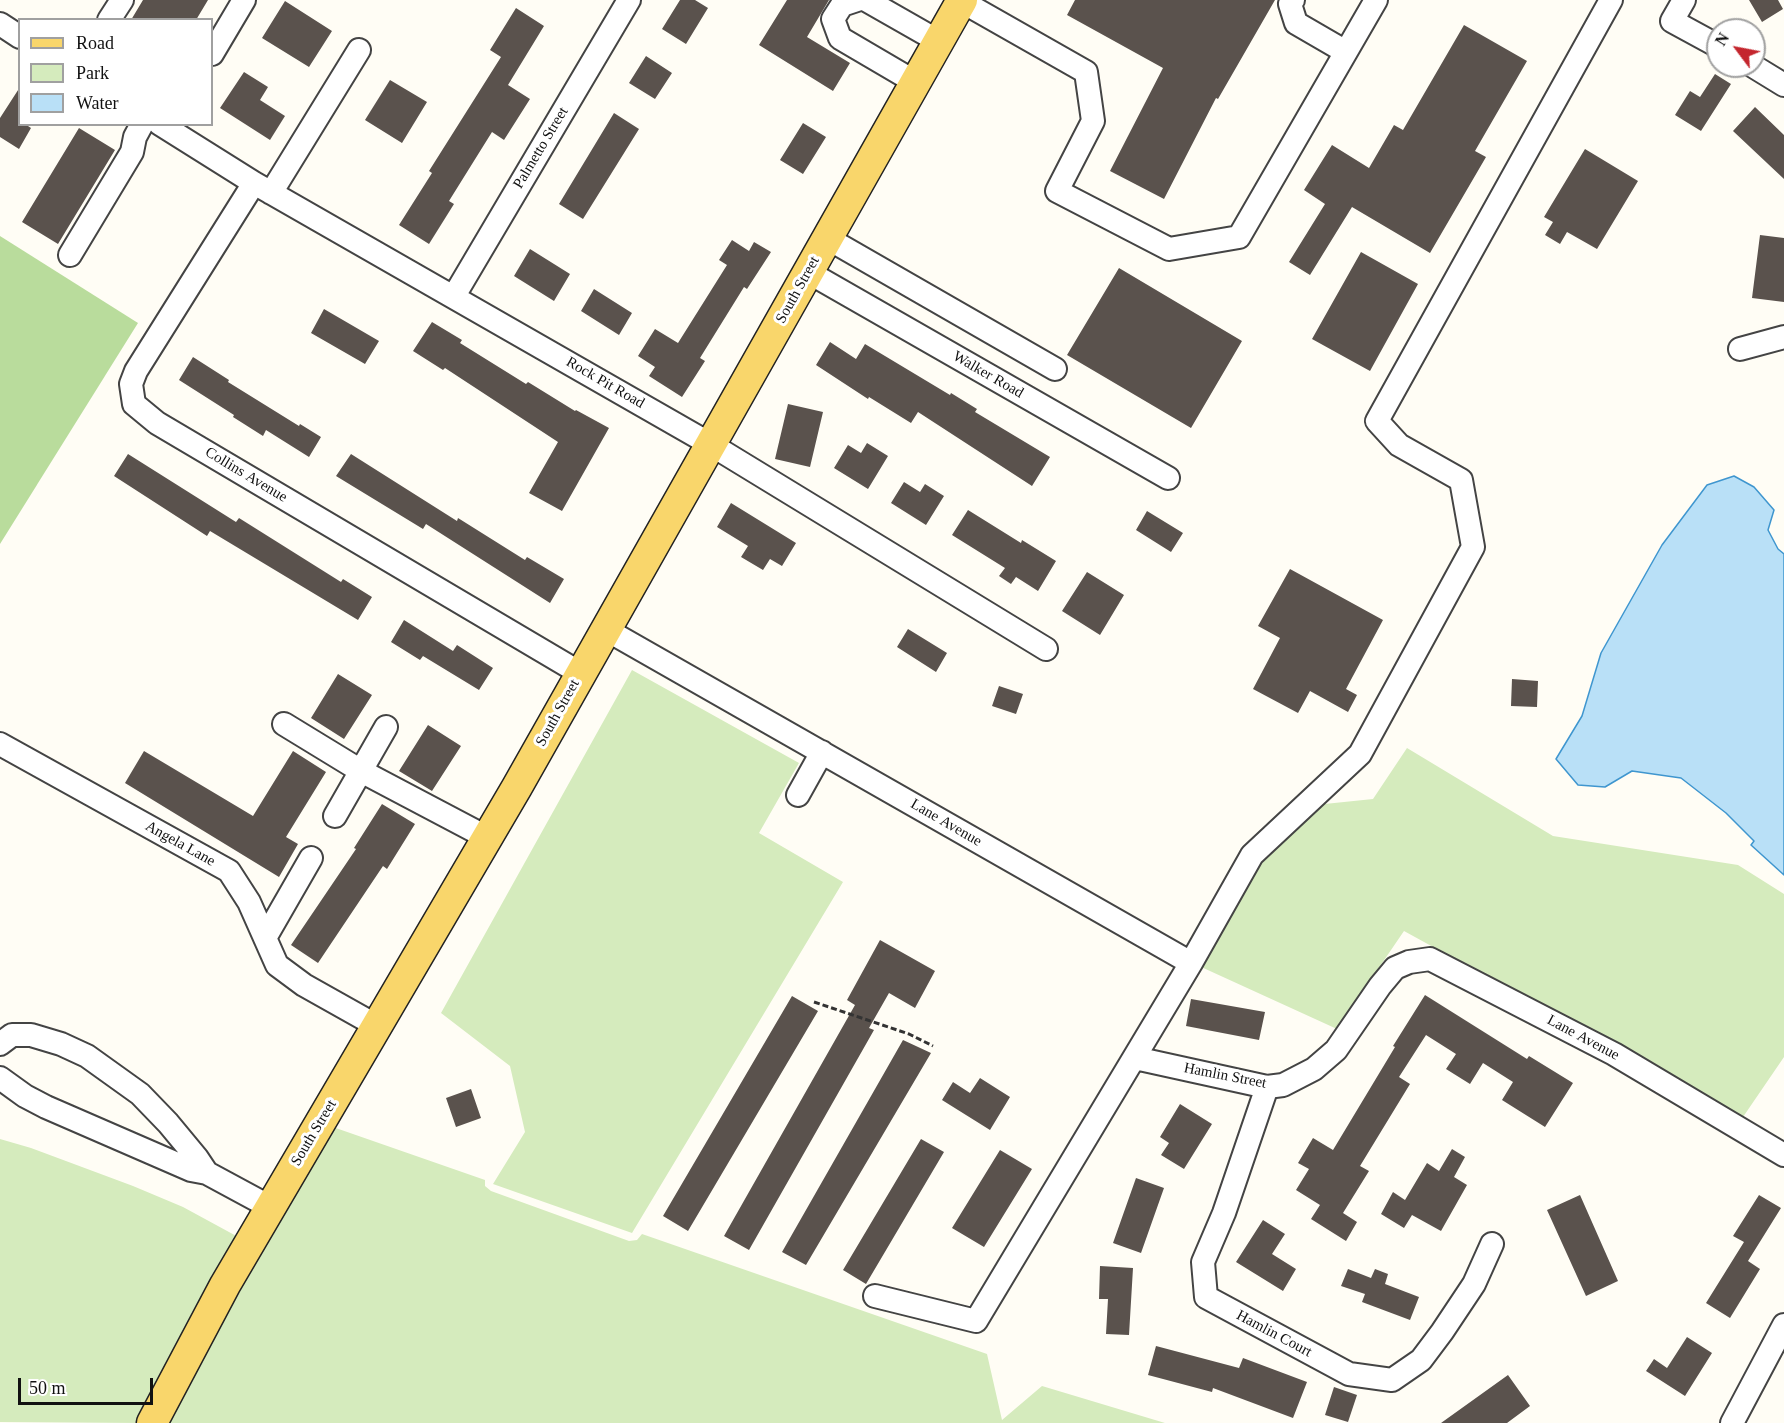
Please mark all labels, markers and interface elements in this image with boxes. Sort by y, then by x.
legend [18,18,213,126]
north arrow [1706,18,1766,78]
text: N [1712,30,1732,49]
text: Road [76,33,114,53]
text: Park [76,63,109,83]
text: Water [76,93,119,113]
street label: Palmetto Street [510,104,572,192]
street label: South Street [772,253,824,327]
street label: Walker Road [950,348,1026,402]
street label: Rock Pit Road [563,353,647,413]
street label: Collins Avenue [202,443,290,507]
street label: South Street [532,676,584,750]
street label: Lane Avenue [907,795,985,851]
street label: Angela Lane [142,817,218,871]
street label: Lane Avenue [1544,1011,1622,1065]
street label: Hamlin Street [1182,1059,1268,1093]
street label: South Street [287,1097,341,1169]
street label: Hamlin Court [1233,1307,1315,1361]
scale bar [21,1366,156,1404]
text: 50 m [29,1378,66,1398]

